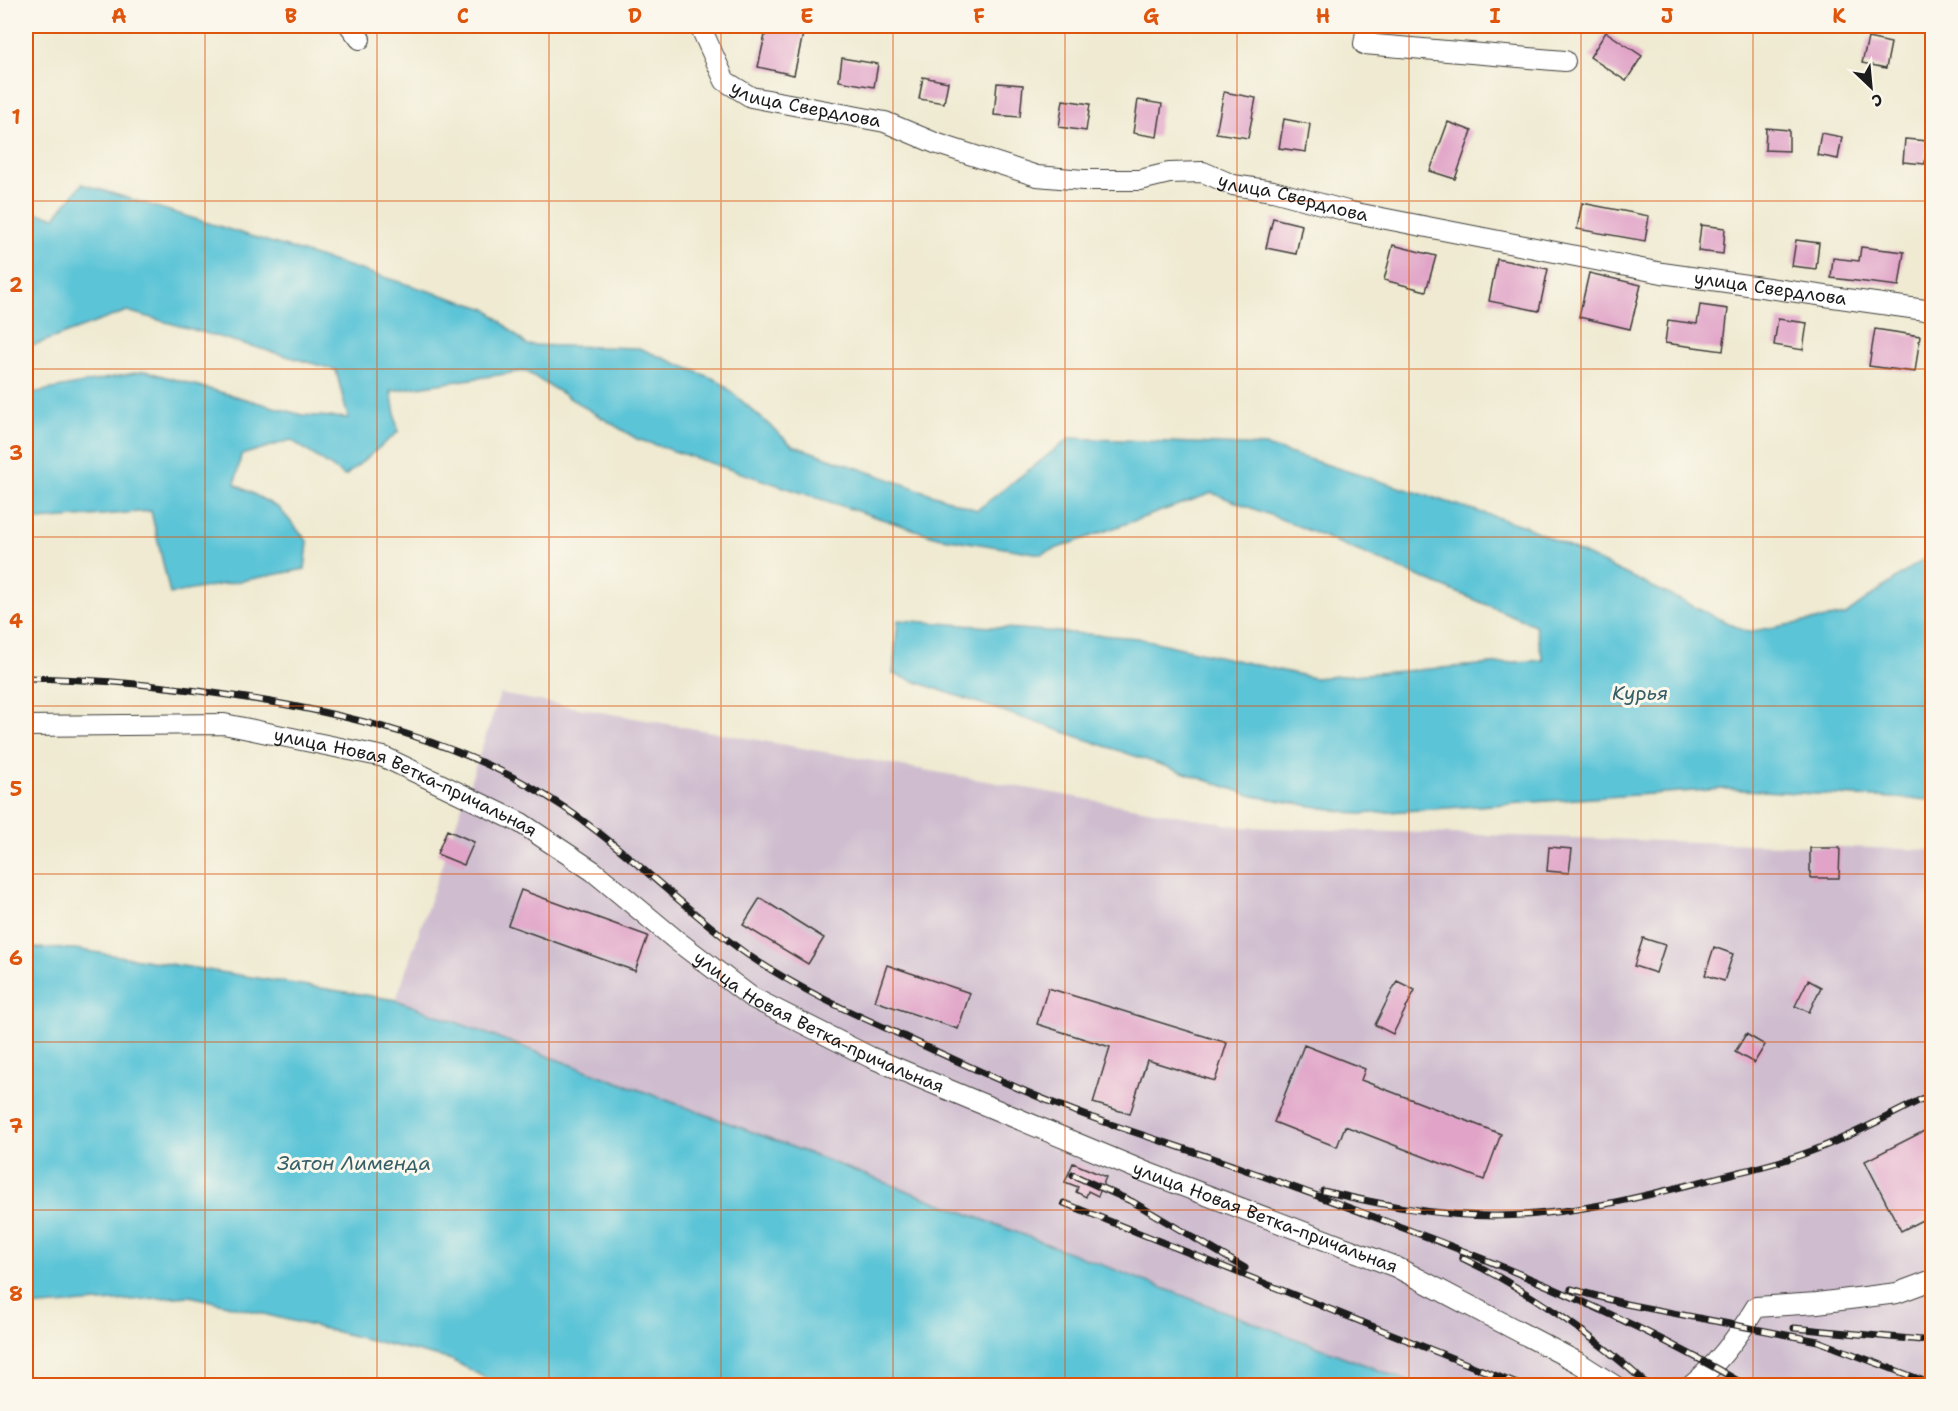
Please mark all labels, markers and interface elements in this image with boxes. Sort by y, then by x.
text: A [111,3,127,29]
text: B [285,3,297,29]
text: C [457,3,469,29]
text: D [628,3,642,29]
text: E [800,3,814,29]
text: F [973,3,985,29]
text: G [1143,3,1159,29]
text: H [1316,3,1330,29]
text: I [1489,3,1501,29]
text: J [1661,3,1674,29]
text: K [1832,3,1846,29]
north arrow [1841,57,1901,117]
street label: улица Свердлова [726,75,883,133]
text: С [1868,88,1886,112]
text: 1 [11,104,21,130]
street label: улица Свердлова [1214,168,1370,227]
street label: улица Свердлова [1693,266,1848,311]
text: 2 [9,272,23,298]
text: 3 [9,440,23,466]
text: 4 [9,608,23,634]
water label: Курья [1612,680,1668,706]
street label: улица Новая Ветка-причальная [272,723,542,843]
text: 5 [10,776,22,802]
text: 6 [9,945,23,971]
street label: улица Новая Ветка-причальная [689,946,948,1099]
text: 7 [9,1113,23,1139]
water label: Затон Лименда [277,1150,431,1176]
street label: улица Новая Ветка-причальная [1129,1156,1401,1279]
text: 8 [9,1281,23,1307]

